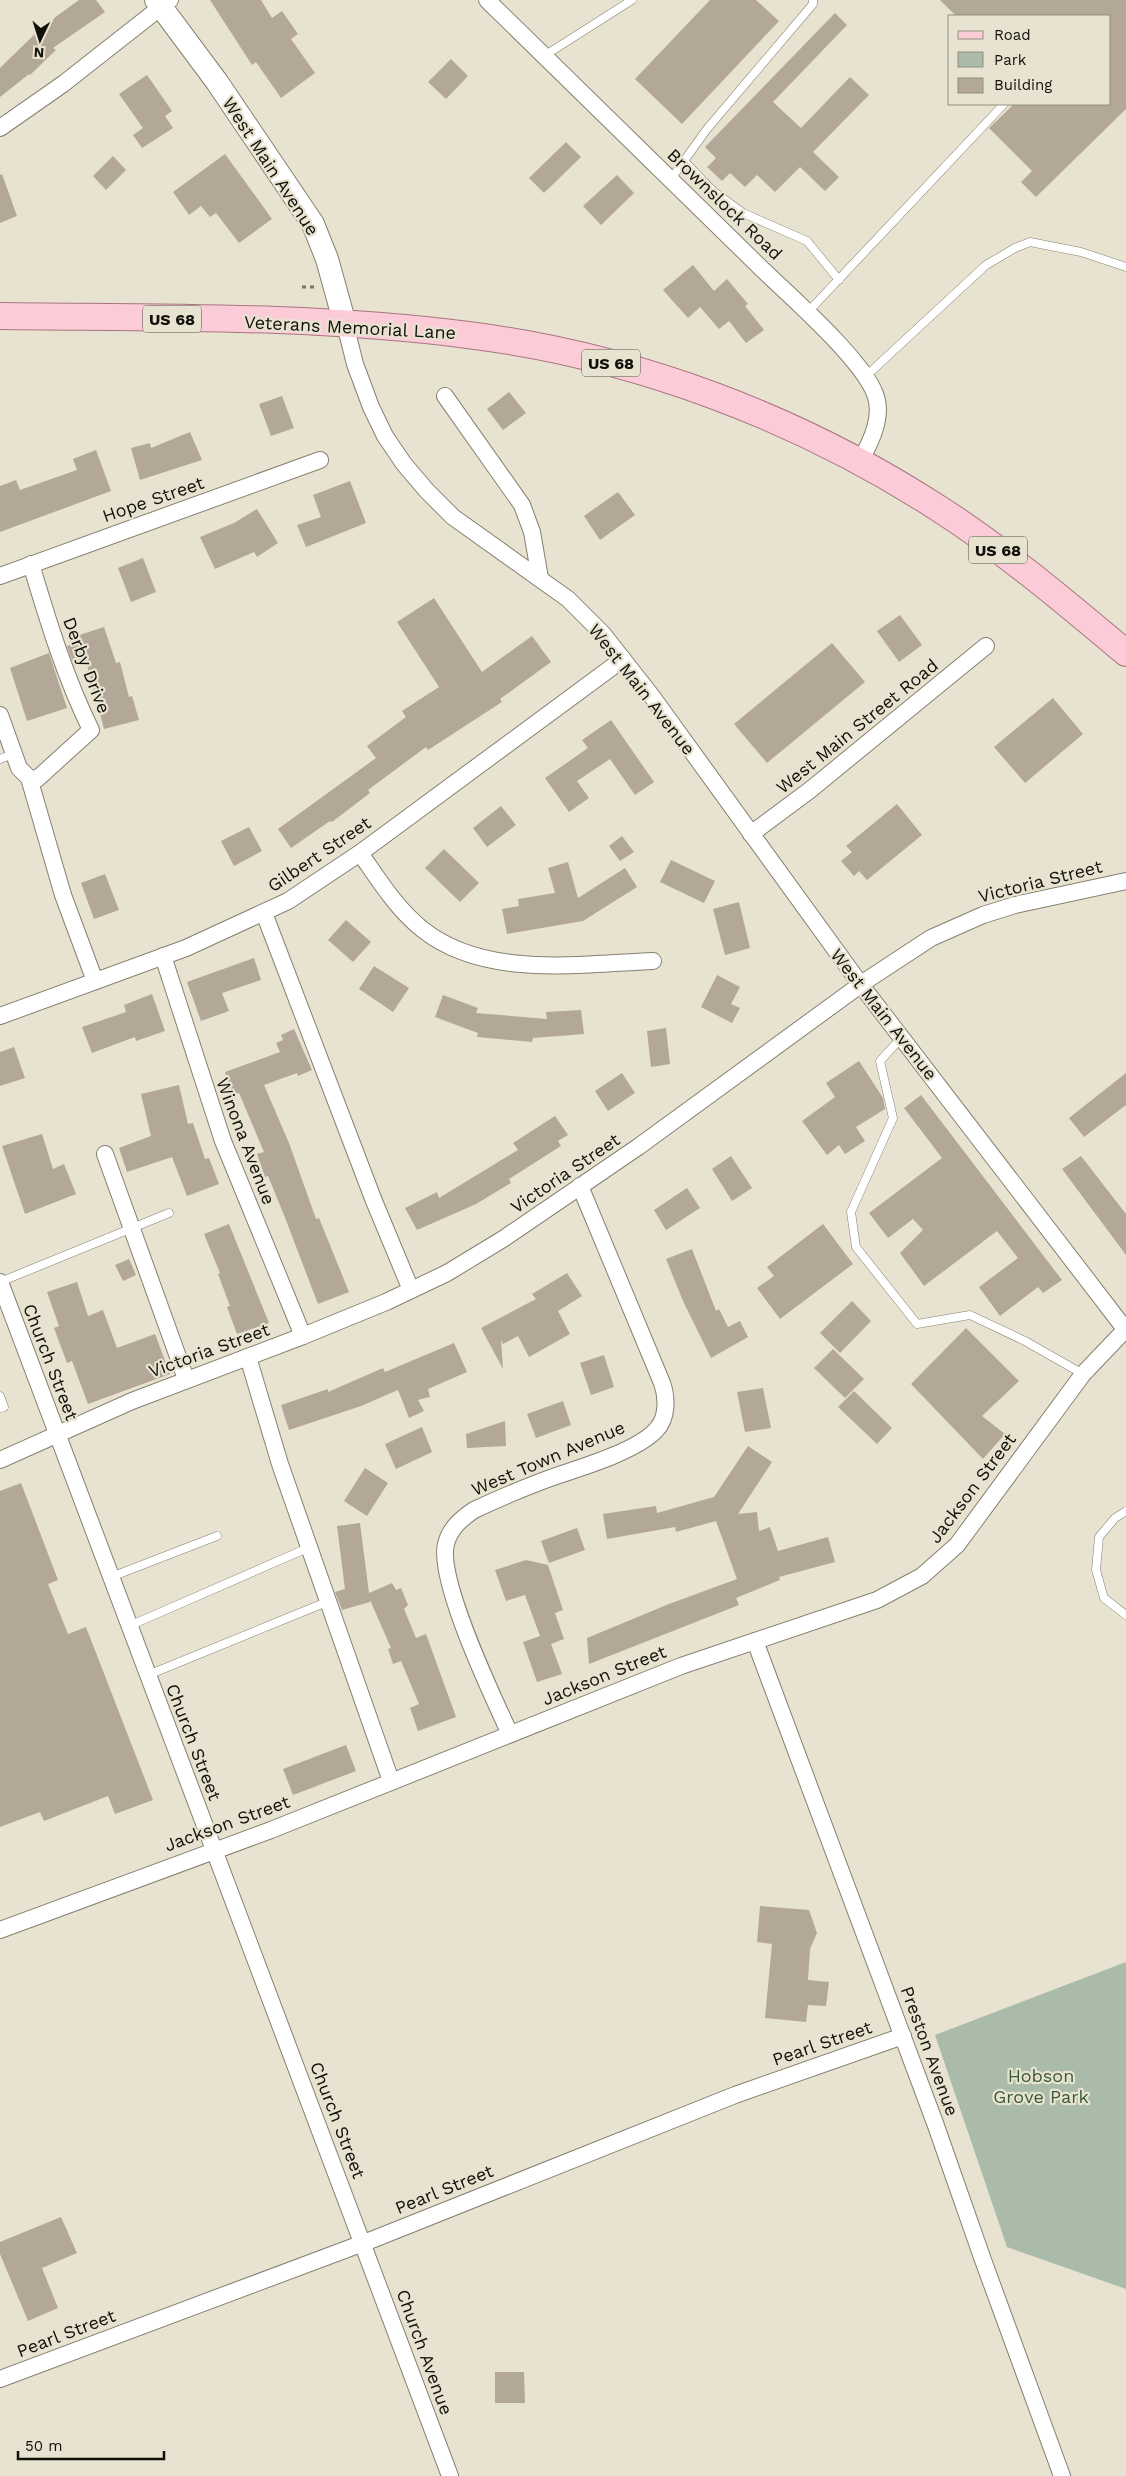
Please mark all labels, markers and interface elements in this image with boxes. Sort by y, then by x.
north arrow [15,15,65,65]
legend [948,15,1111,105]
text: Road [994,26,1031,44]
text: N [33,45,45,61]
text: Park [994,51,1027,69]
text: Building [994,76,1052,94]
street label: West Main Avenue [218,93,324,239]
street label: Brownslock Road [663,144,787,264]
road number: US 68 [143,306,201,332]
street label: Veterans Memorial Lane [243,311,457,343]
road number: US 68 [582,349,640,376]
street label: Hope Street [100,472,207,526]
road number: US 68 [969,536,1027,564]
street label: Derby Drive [59,614,115,716]
street label: West Main Avenue [584,619,700,759]
street label: West Main Street Road [772,654,942,798]
street label: Gilbert Street [264,812,375,896]
street label: Victoria Street [976,855,1105,907]
street label: West Main Avenue [826,944,942,1084]
street label: Winona Avenue [212,1075,280,1207]
street label: Victoria Street [506,1129,624,1217]
street label: Church Street [19,1301,83,1424]
street label: Victoria Street [146,1318,273,1382]
street label: West Town Avenue [468,1416,628,1500]
street label: Jackson Street [924,1429,1020,1547]
street label: Jackson Street [539,1640,669,1709]
street label: Church Street [162,1681,226,1804]
street label: Jackson Street [161,1790,293,1855]
street label: Preston Avenue [897,1983,963,2119]
street label: Pearl Street [769,2016,875,2070]
street label: Church Street [306,2059,370,2182]
park label: Hobson Grove Park [993,2065,1089,2107]
street label: Pearl Street [392,2160,497,2218]
street label: Church Avenue [393,2286,457,2418]
street label: Pearl Street [14,2304,119,2361]
scale bar [18,2428,164,2460]
text: 50 m [25,2437,62,2455]

